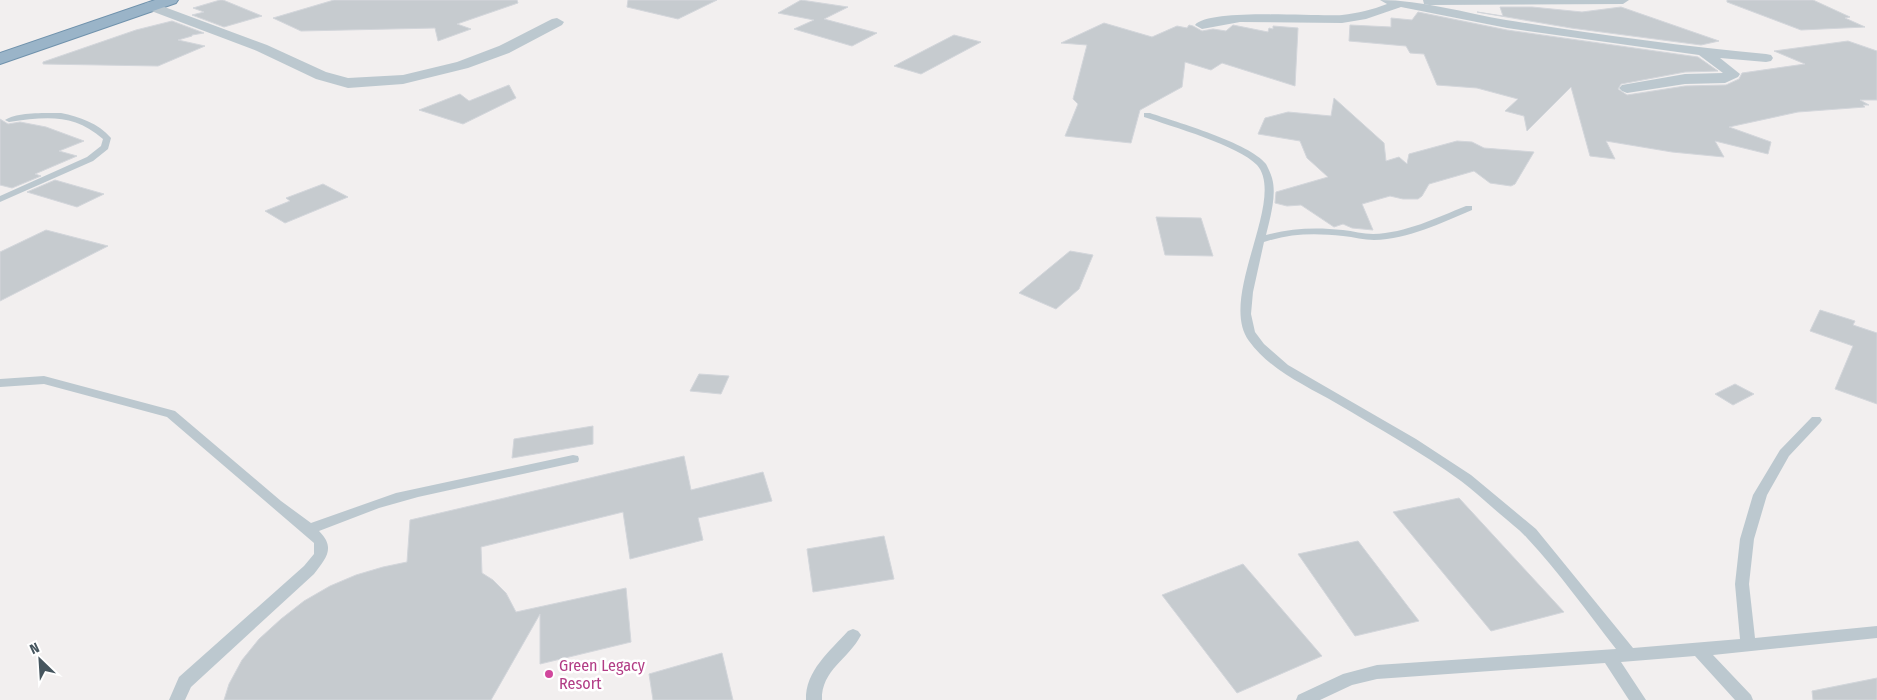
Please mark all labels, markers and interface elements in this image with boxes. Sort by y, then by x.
north arrow [15,635,65,685]
text: N [27,639,42,658]
place label: Green Legacy Resort [559,656,646,693]
marker: Green Legacy Resort [543,668,555,680]

